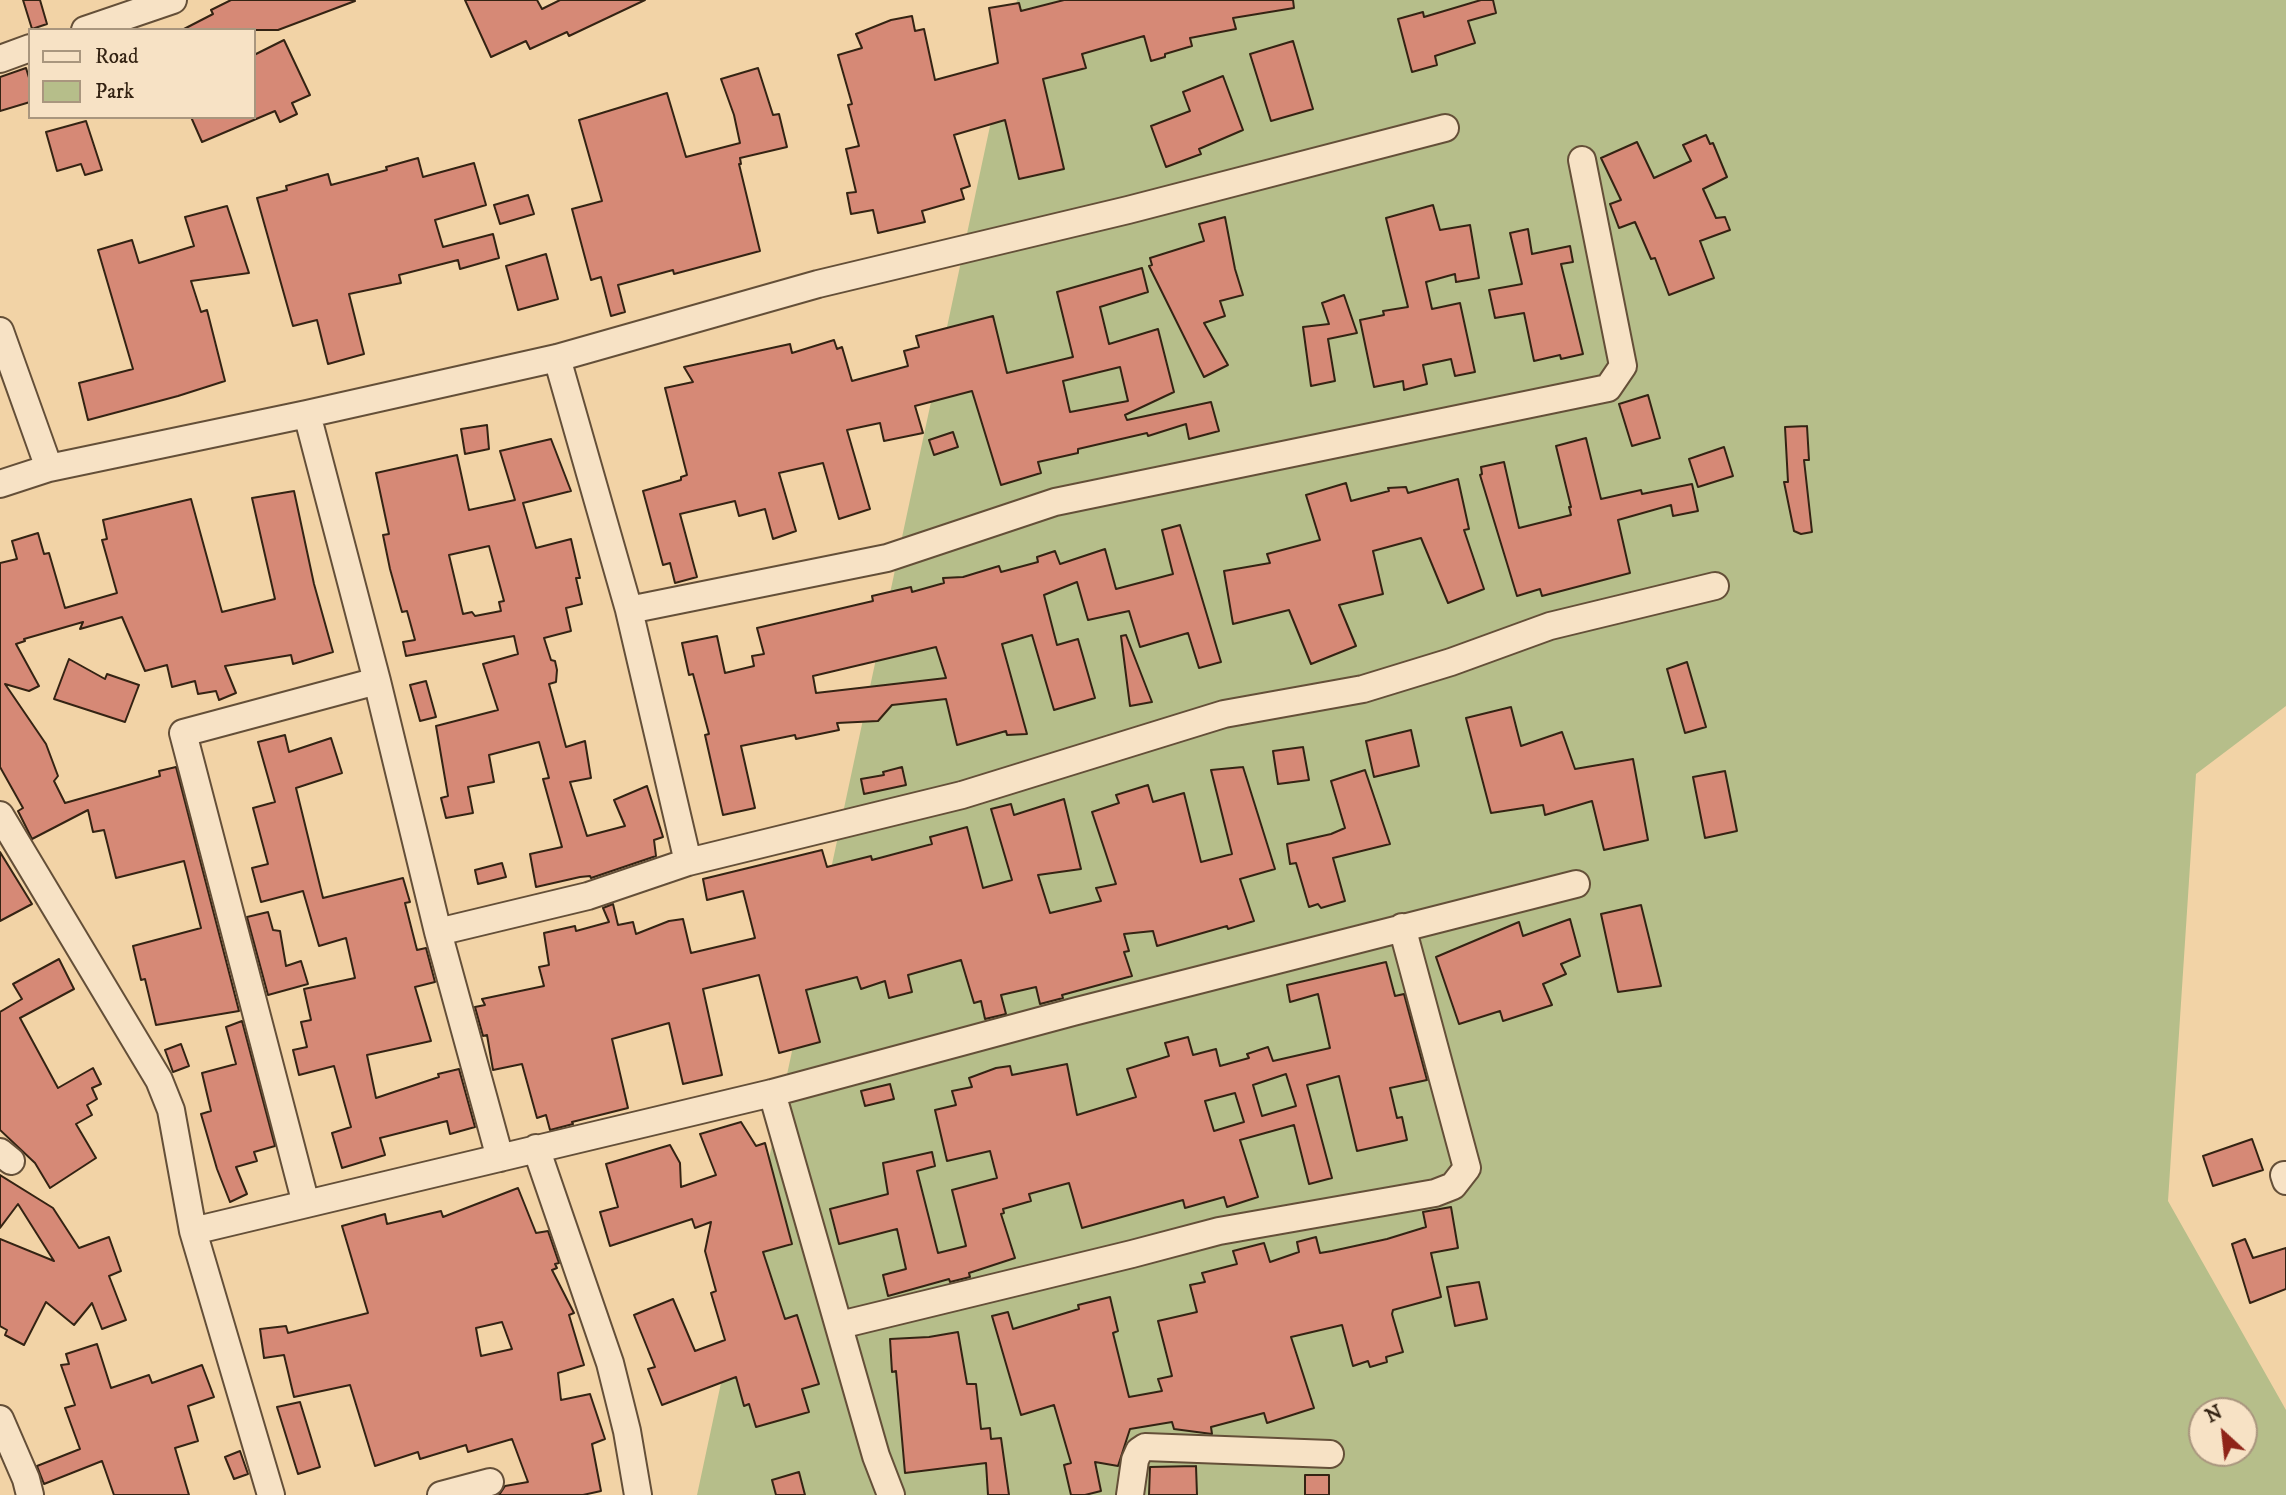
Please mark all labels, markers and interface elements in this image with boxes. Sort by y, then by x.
legend [28,28,256,119]
text: Road [95,44,139,70]
text: Park [95,79,134,105]
north arrow [2188,1397,2258,1467]
text: N [2202,1401,2226,1428]

